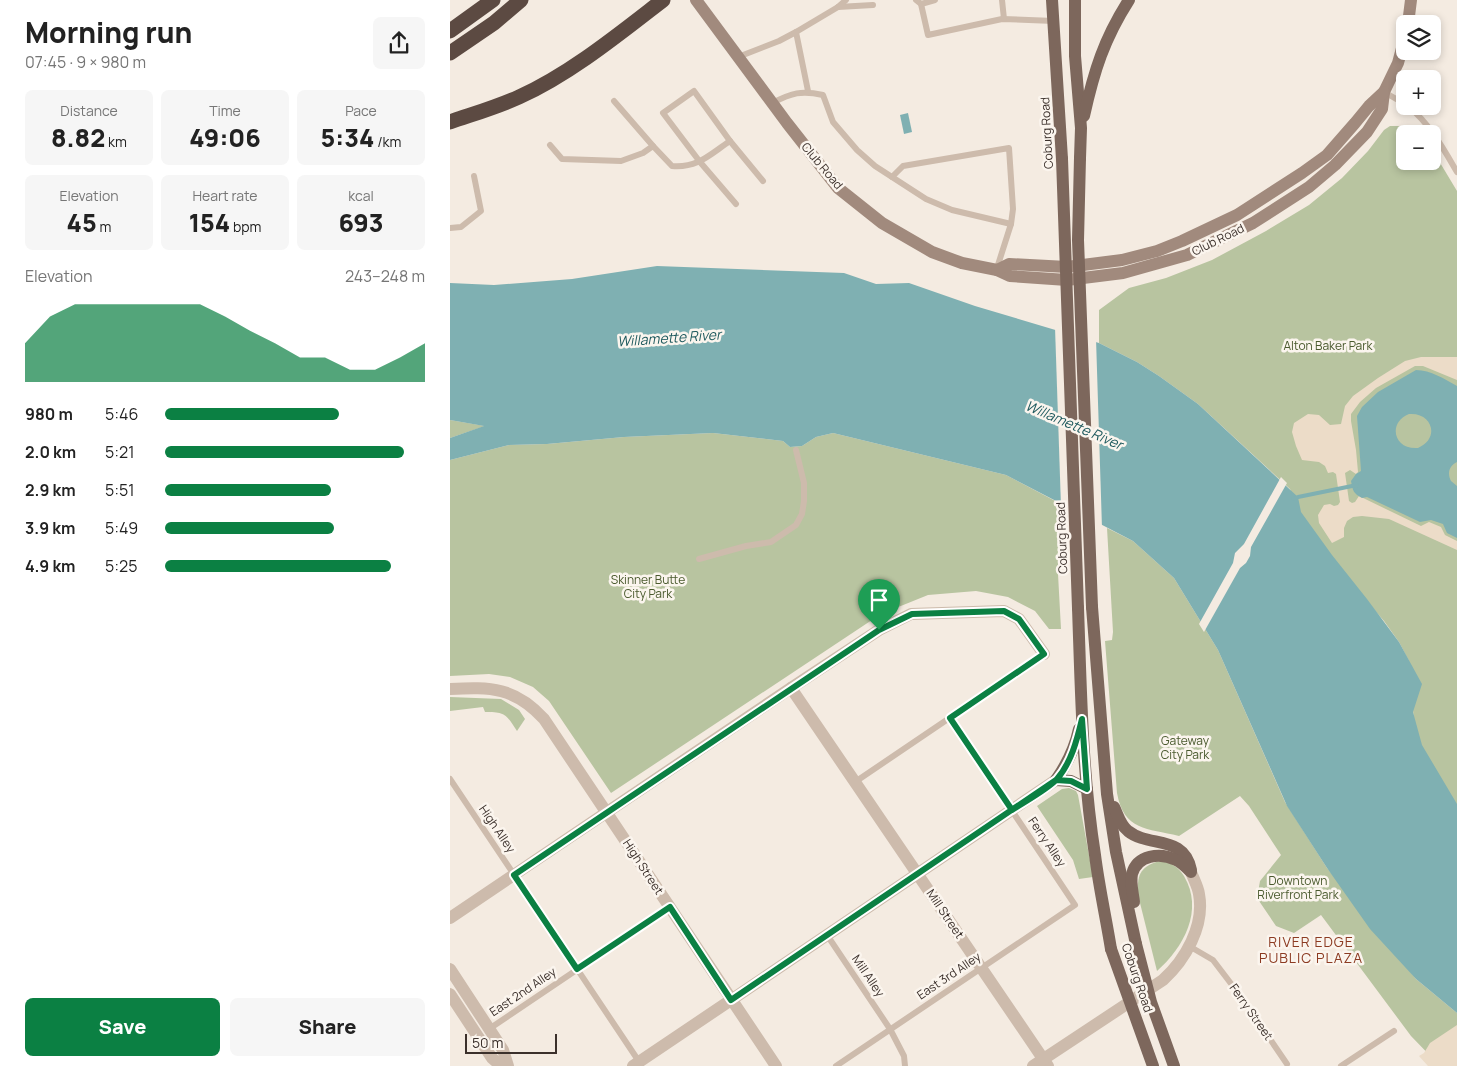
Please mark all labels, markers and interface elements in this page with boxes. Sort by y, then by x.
text: Morning run [25,13,192,51]
map controls [1396,15,1441,170]
button: layers [1396,15,1441,60]
button: share [373,17,425,69]
text: 07:45 · 9 × 980 m [25,51,146,73]
button: + [1396,70,1441,115]
street label: Coburg Road [1036,97,1057,169]
text: Distance [60,101,118,120]
text: Time [209,101,241,120]
text: Pace [345,101,377,120]
text: 8.82 [51,120,105,155]
text: 49:06 [189,120,261,155]
text: 5:34 [321,120,374,155]
button: − [1396,125,1441,170]
text: km [105,132,127,151]
text: /km [374,132,401,151]
street label: Club Road [798,139,847,193]
text: Elevation [59,186,119,205]
text: Heart rate [193,186,257,205]
text: kcal [348,186,374,205]
text: 45 [67,205,97,240]
text: 154 [189,205,230,240]
text: 693 [338,205,384,240]
text: m [97,217,111,236]
text: bpm [230,217,261,236]
street label: Club Road [1189,220,1247,260]
text: Elevation [25,265,93,287]
text: 243–248 m [345,265,425,287]
water label: Willamette River [616,324,723,351]
park label: Alton Baker Park [1283,337,1374,354]
water label: Willamette River [1023,395,1128,454]
text: 980 m [25,403,73,425]
text: 5:46 [105,403,138,425]
text: 2.0 km [25,441,76,463]
text: 5:21 [105,441,134,463]
text: 2.9 km [25,479,76,501]
text: 5:51 [105,479,135,501]
street label: Coburg Road [1052,502,1071,574]
text: 3.9 km [25,517,75,539]
text: 5:49 [105,517,138,539]
text: 4.9 km [25,555,75,577]
text: 5:25 [105,555,137,577]
park label: Skinner Butte City Park [611,571,685,602]
pin [858,579,900,630]
icon: arrive [865,586,893,614]
park label: Gateway City Park [1161,732,1210,763]
street label: High Alley [475,802,520,856]
street label: Ferry Alley [1025,814,1071,870]
street label: High Street [619,836,668,898]
park label: Downtown Riverfront Park [1257,872,1340,903]
street label: Mill Street [923,886,968,942]
district label: RIVER EDGE PUBLIC PLAZA [1259,932,1363,967]
street label: Coburg Road [1118,941,1157,1015]
street label: East 3rd Alley [913,948,985,1003]
street label: Mill Alley [848,951,889,1001]
street label: East 2nd Alley [486,963,560,1020]
street label: Ferry Street [1226,980,1277,1044]
button: Save [25,998,220,1056]
button: Share [230,998,425,1056]
scale bar [465,1031,558,1054]
text: 50 m [472,1033,503,1052]

